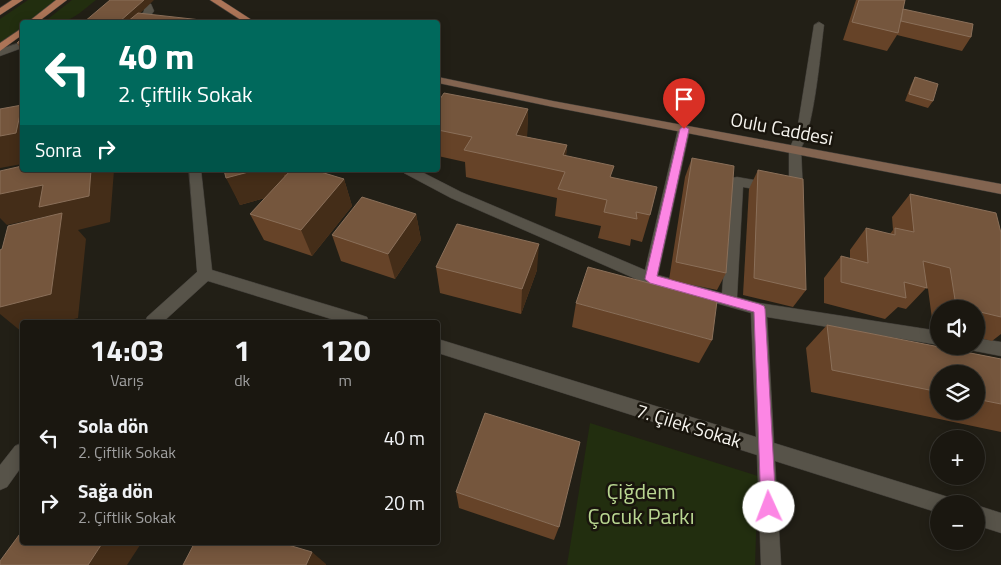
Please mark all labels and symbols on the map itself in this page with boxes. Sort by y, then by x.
pin [663,78,705,129]
street label: Oulu Caddesi [728,104,836,152]
street label: 7. Çilek Sokak [633,395,745,455]
park label: Çiğdem Çocuk Parkı [588,474,694,533]
position arrow [742,480,794,532]

